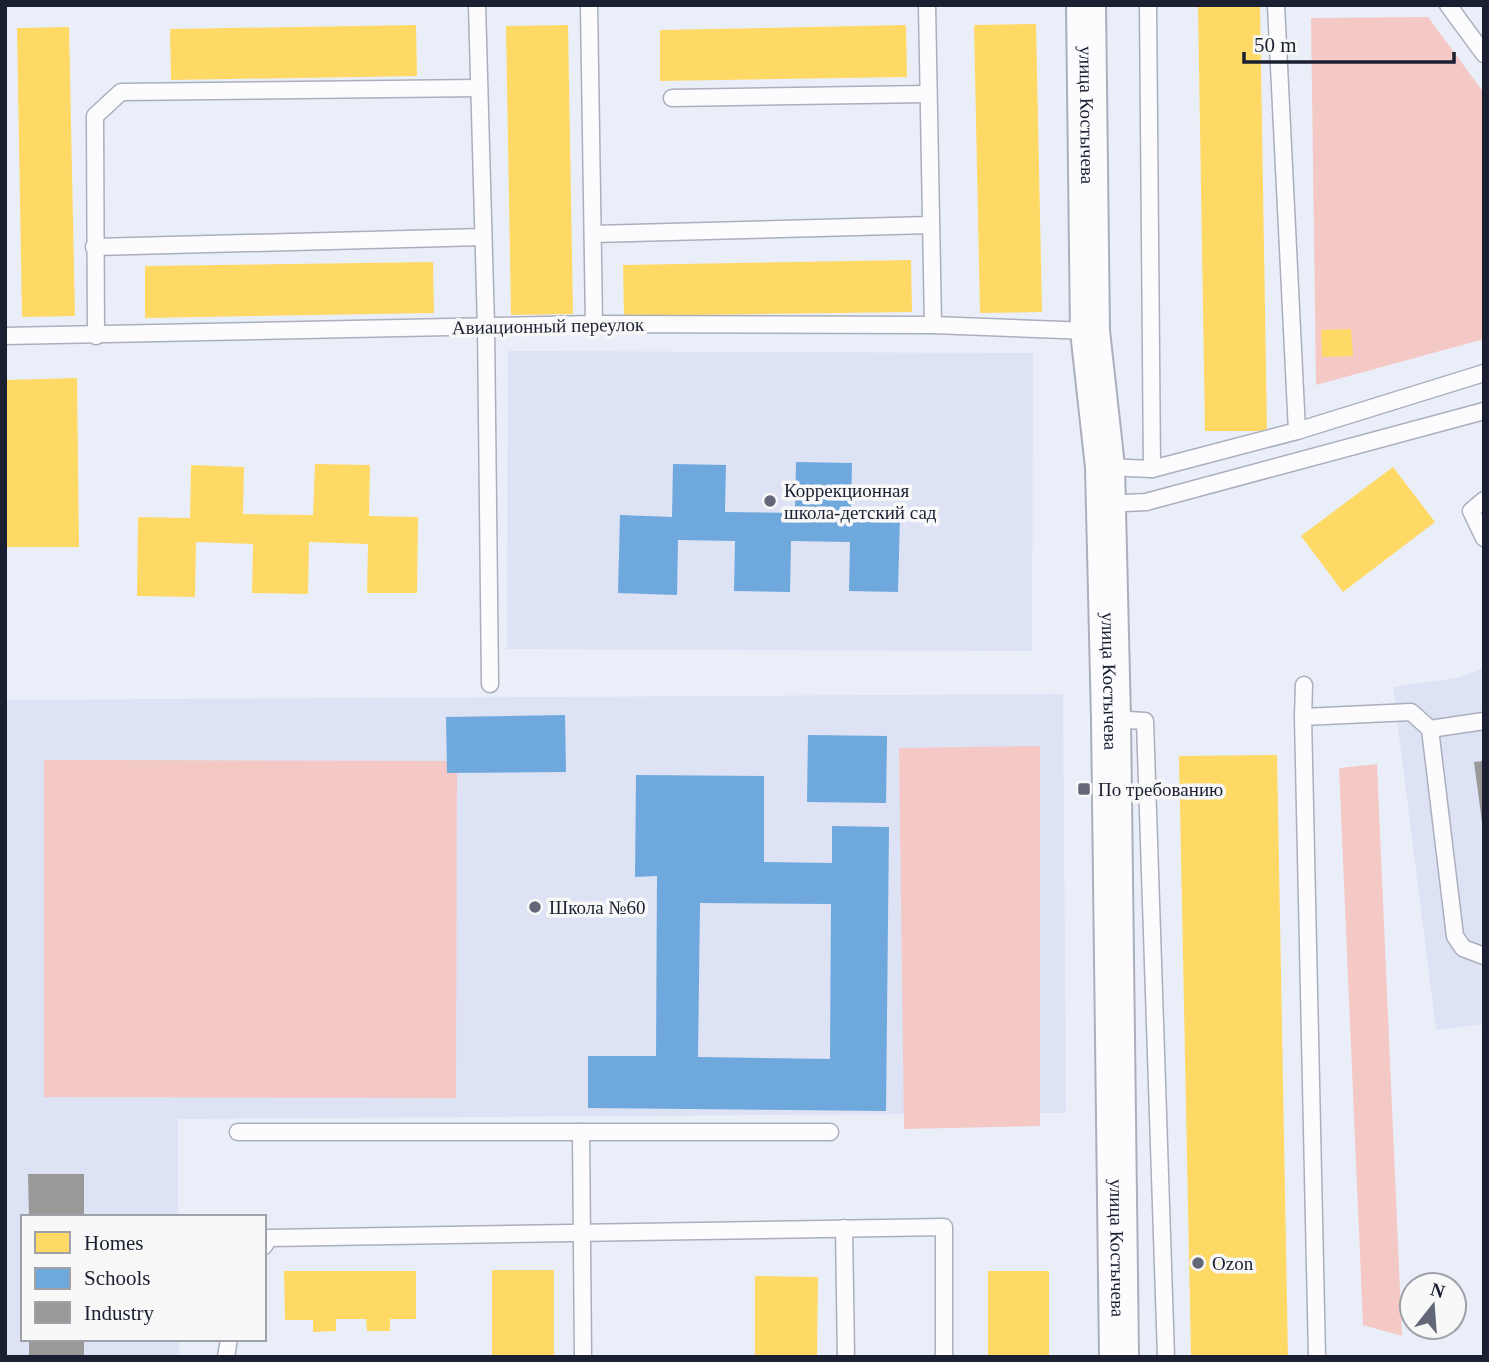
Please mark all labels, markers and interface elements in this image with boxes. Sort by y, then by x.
scale bar [1244,21,1454,65]
text: 50 m [1254,33,1297,57]
street label: улица Костычева [1076,46,1099,185]
street label: Авиационный переулок [452,314,645,338]
place label: Коррекционная школа-детский сад [784,480,937,523]
marker: Коррекционная школа-детский сад [762,493,778,509]
street label: улица Костычева [1098,612,1122,751]
place label: По требованию [1098,779,1223,800]
marker: По требованию [1076,781,1092,797]
place label: Школа №60 [549,897,645,918]
marker: Школа №60 [527,899,543,915]
street label: улица Костычева [1106,1179,1129,1318]
legend [21,1215,266,1341]
text: Homes [84,1231,144,1255]
place label: Ozon [1212,1253,1254,1274]
marker: Ozon [1190,1255,1206,1271]
text: Schools [84,1266,151,1290]
north arrow [1398,1271,1468,1341]
text: N [1428,1278,1448,1302]
text: Industry [84,1301,154,1325]

